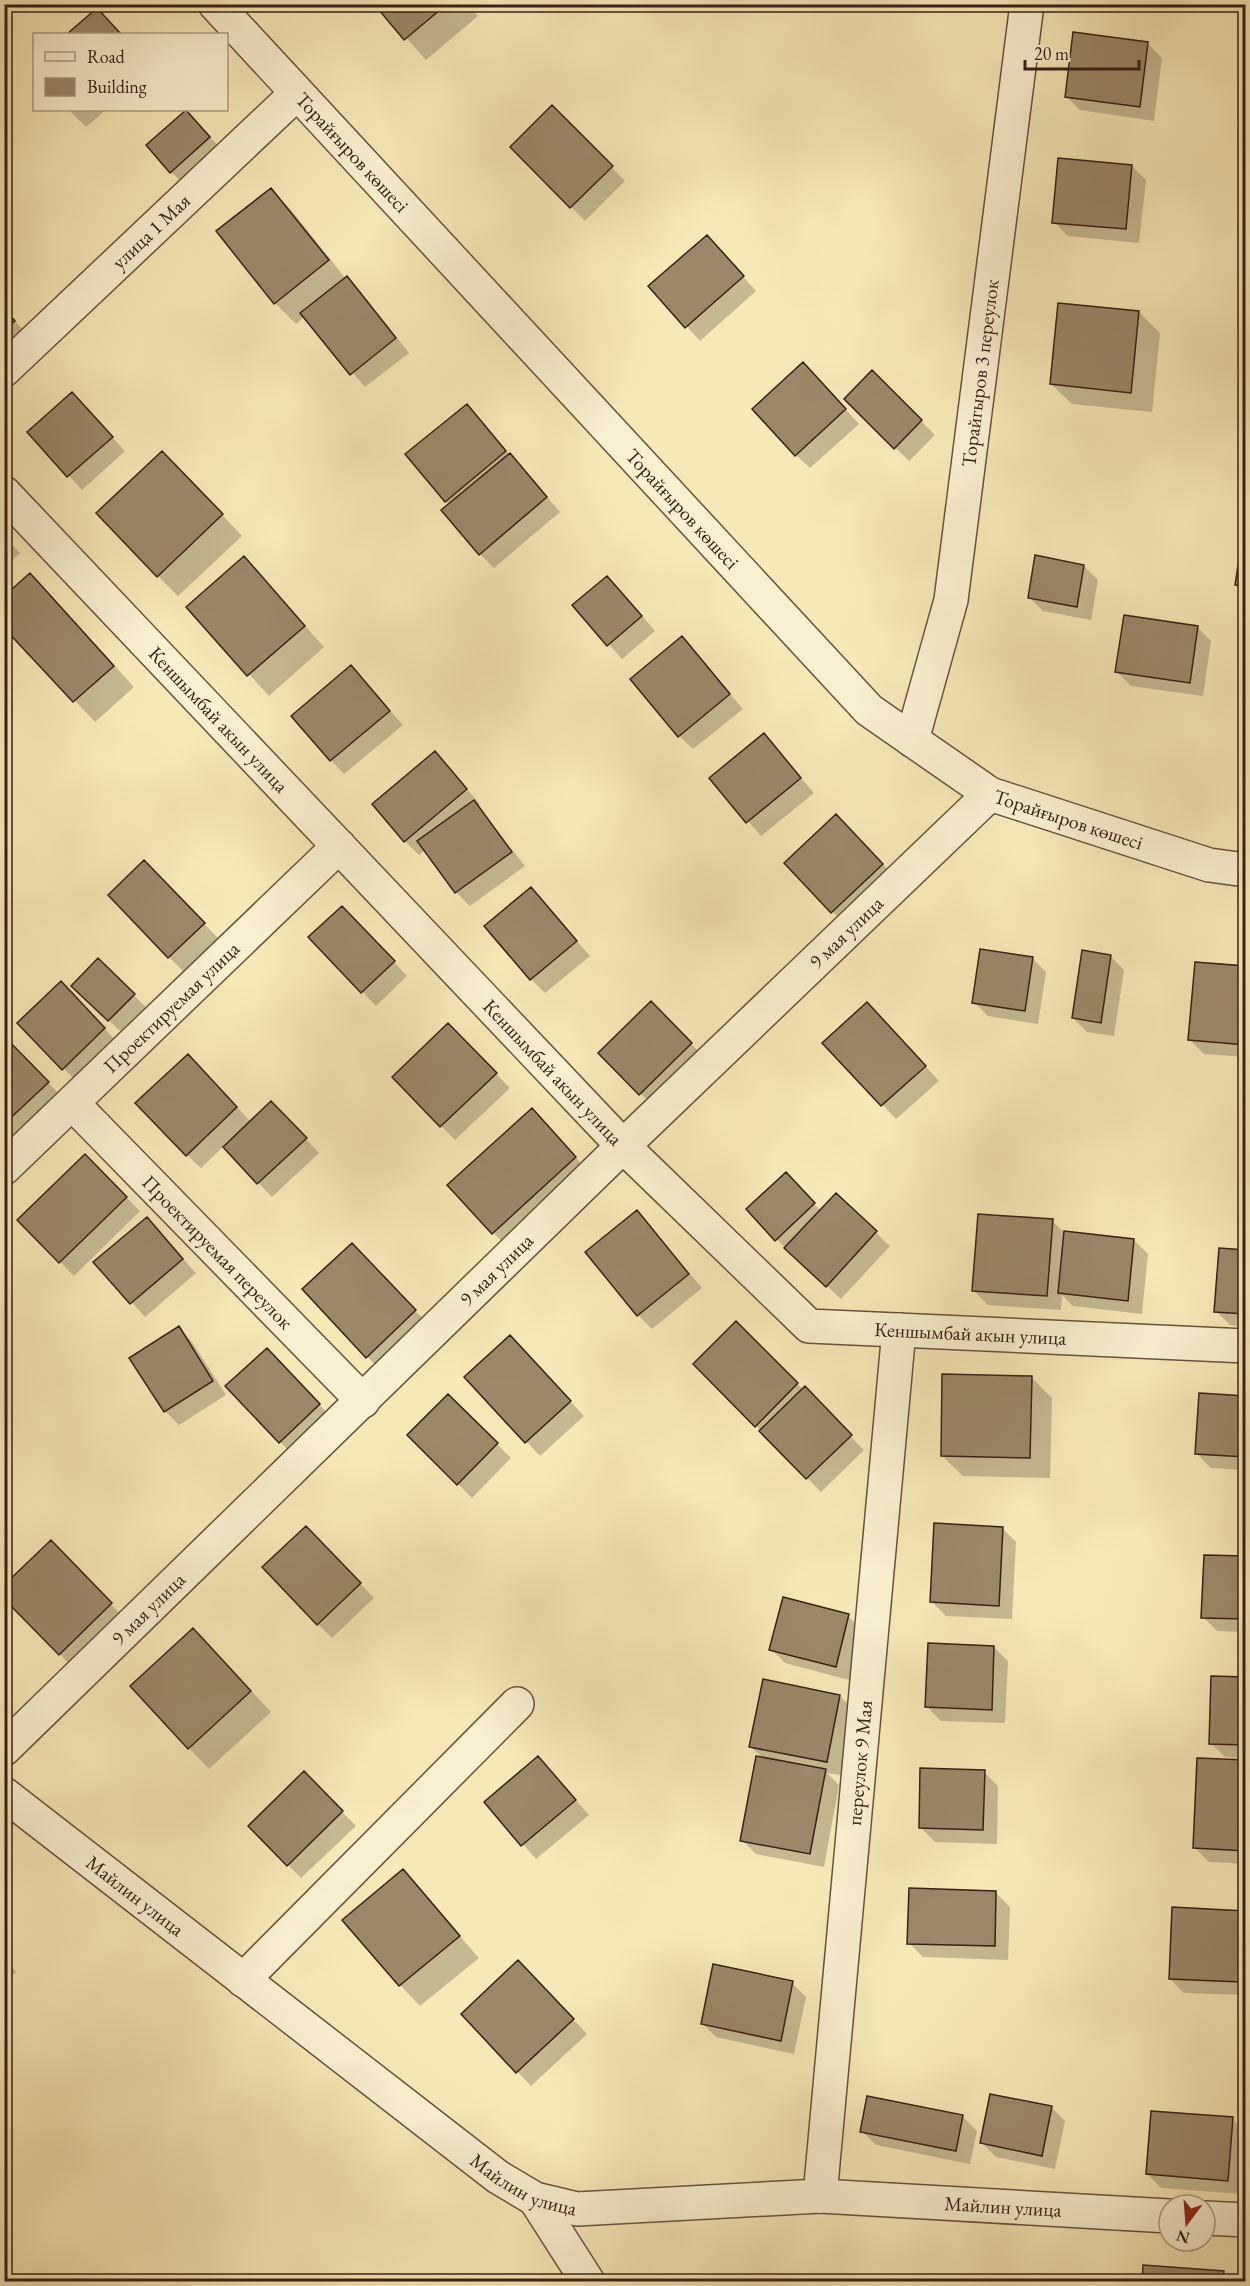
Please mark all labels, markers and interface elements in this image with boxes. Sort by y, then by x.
legend [33,33,228,111]
scale bar [1025,33,1139,71]
text: 20 m [1034,42,1069,65]
text: Road [87,45,126,68]
text: Building [87,75,147,98]
street label: Торайғыров көшесі [290,86,415,218]
street label: улица 1 Мая [106,188,196,275]
street label: Торайгыров 3 переулок [955,277,1005,469]
street label: Торайғыров көшесі [620,443,745,575]
street label: Кеншымбай акын улица [143,641,294,798]
street label: Торайғыров көшесі [990,783,1146,856]
street label: 9 мая улица [803,890,889,974]
street label: Проектируемая улица [98,936,245,1079]
street label: Кеншымбай акын улица [477,993,629,1151]
street label: Проектируемая переулок [136,1169,299,1335]
street label: 9 мая улица [453,1228,539,1312]
street label: Кеншымбай акын улица [874,1316,1067,1351]
street label: 9 мая улица [105,1567,191,1651]
street label: переулок 9 Мая [841,1699,878,1827]
street label: Майлин улица [81,1849,190,1942]
street label: Майлин улица [465,2147,579,2222]
street label: Майлин улица [944,2190,1062,2223]
north arrow [1157,2193,1217,2253]
text: N [1174,2225,1192,2249]

